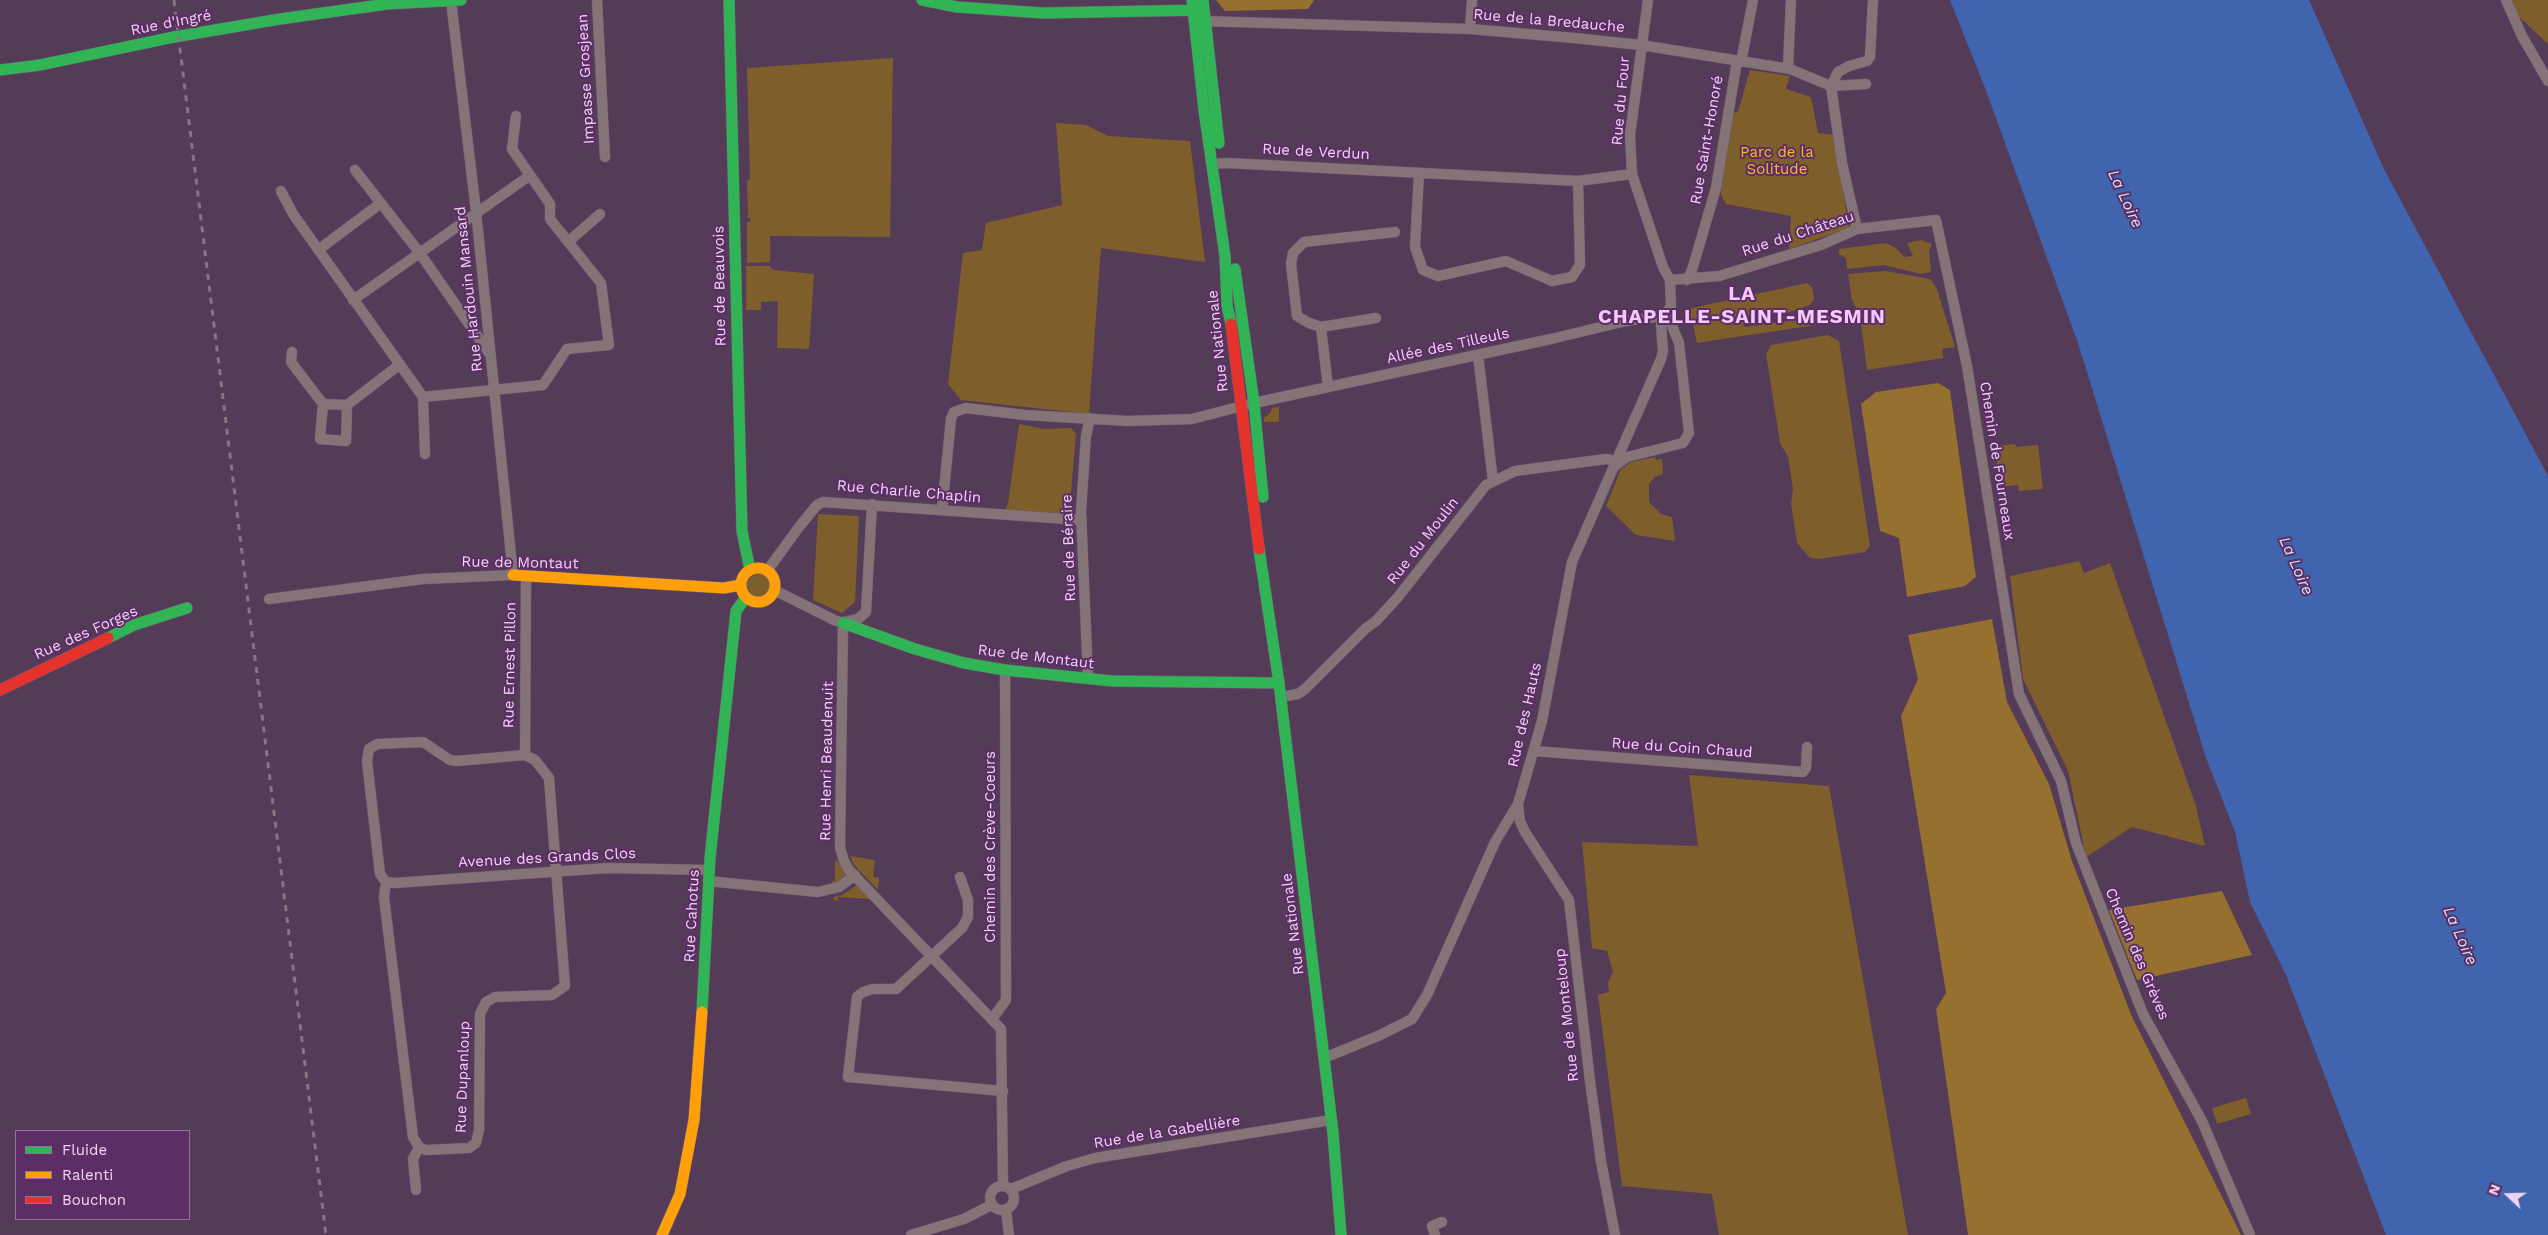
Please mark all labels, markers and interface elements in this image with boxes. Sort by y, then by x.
street label: Rue de la Bredauche [1472,5,1626,37]
street label: Rue d'Ingré [129,6,213,40]
street label: Impasse Grosjean [574,14,598,144]
street label: Rue du Four [1608,56,1634,146]
street label: Rue Saint-Honoré [1687,74,1727,206]
street label: Rue de Verdun [1262,140,1370,164]
park label: Parc de la Solitude [1740,144,1814,179]
water label: La Loire [2103,167,2147,231]
street label: Rue Hardouin Mansard [451,205,487,373]
street label: Rue du Château [1740,207,1856,261]
street label: Rue de Beauvois [710,225,730,347]
district label: LA CHAPELLE-SAINT-MESMIN [1595,282,1889,329]
street label: Rue Nationale [1204,289,1232,393]
street label: Allée des Tilleuls [1385,324,1511,368]
street label: Chemin de Fourneaux [1976,380,2018,542]
street label: Rue Charlie Chaplin [836,477,982,507]
street label: Rue de Béraire [1058,494,1080,602]
street label: Rue du Moulin [1383,494,1463,588]
water label: La Loire [2275,534,2317,598]
street label: Rue de Montaut [461,553,579,573]
street label: Rue des Forges [31,602,141,664]
street label: Rue Ernest Pillon [500,602,520,728]
street label: Rue de Montaut [977,641,1095,673]
street label: Rue des Hauts [1504,661,1546,769]
street label: Rue Henri Beaudenuit [817,681,837,841]
street label: Rue du Coin Chaud [1611,734,1753,762]
street label: Chemin des Crève-Coeurs [982,751,1000,943]
street label: Avenue des Grands Clos [458,844,636,872]
street label: Rue Cahotus [681,869,703,963]
street label: Rue Nationale [1278,872,1308,976]
street label: Chemin des Grèves [2101,885,2173,1023]
water label: La Loire [2439,904,2481,968]
street label: Rue de Monteloup [1551,947,1583,1083]
street label: Rue Dupanloup [452,1021,474,1133]
street label: Rue de la Gabellière [1093,1112,1241,1152]
legend [15,1130,190,1220]
text: Fluide [62,1141,107,1159]
text: Ralenti [62,1166,113,1184]
north arrow [2483,1170,2533,1220]
text: N [2485,1182,2503,1197]
text: Bouchon [62,1191,126,1209]

